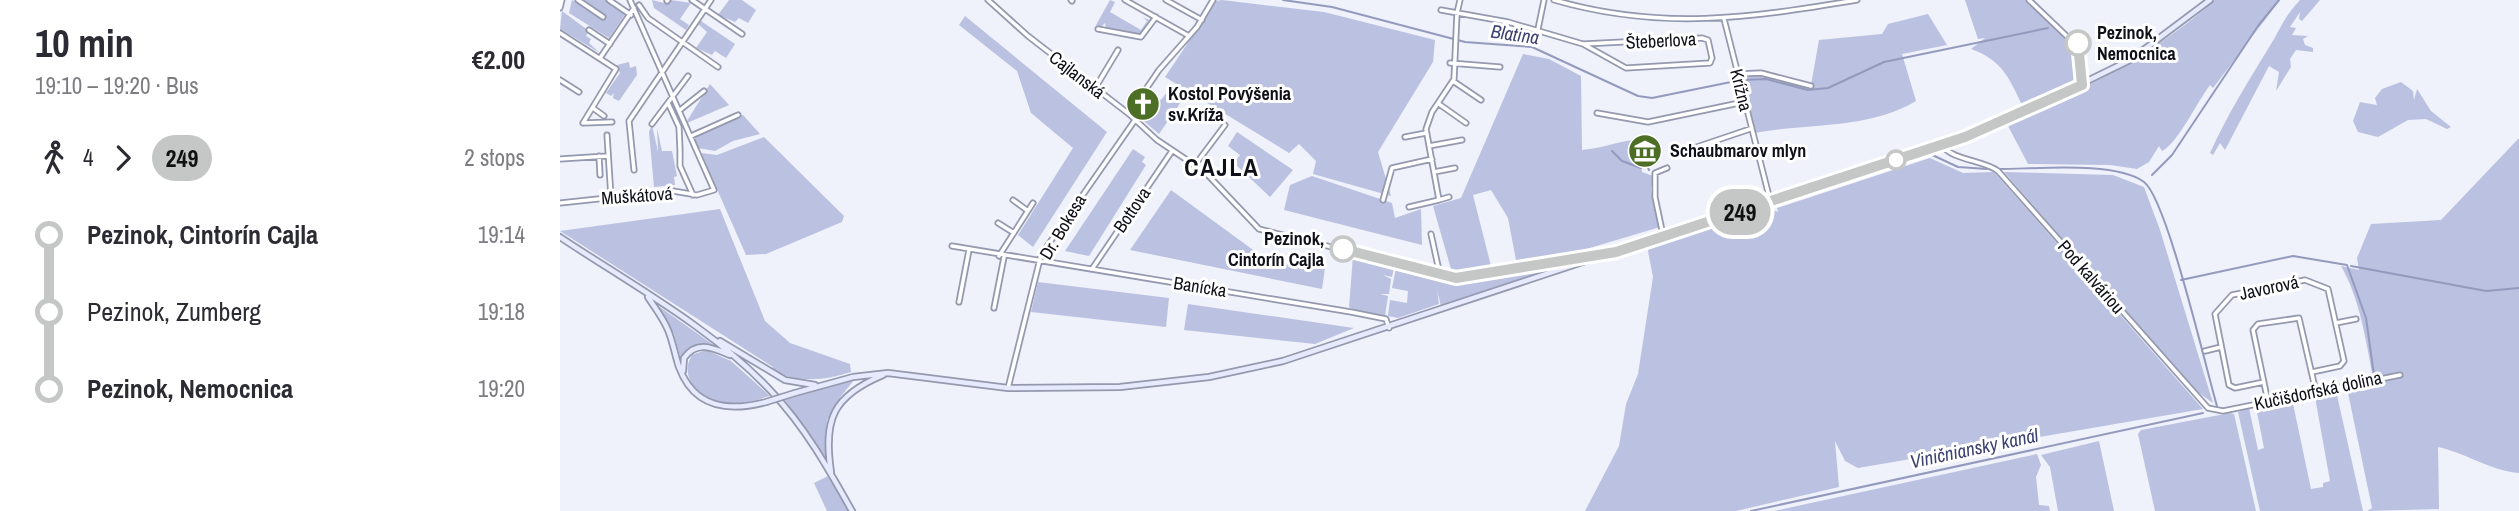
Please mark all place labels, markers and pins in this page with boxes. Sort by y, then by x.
place label: Pezinok, Nemocnica [2097,20,2177,66]
marker: Pezinok, Nemocnica [2065,30,2091,56]
place label: Kostol Povýšenia sv.Kríža [1168,81,1292,127]
church icon: Kostol Povýšenia sv.Kríža [1124,85,1162,123]
museum icon: Schaubmarov mlyn [1626,132,1664,170]
place label: Schaubmarov mlyn [1670,138,1806,163]
unlabelled marker [1886,150,1906,170]
place label: Pezinok, Cintorín Cajla [1228,226,1325,272]
marker: Pezinok, Cintorín Cajla [1330,236,1356,262]

